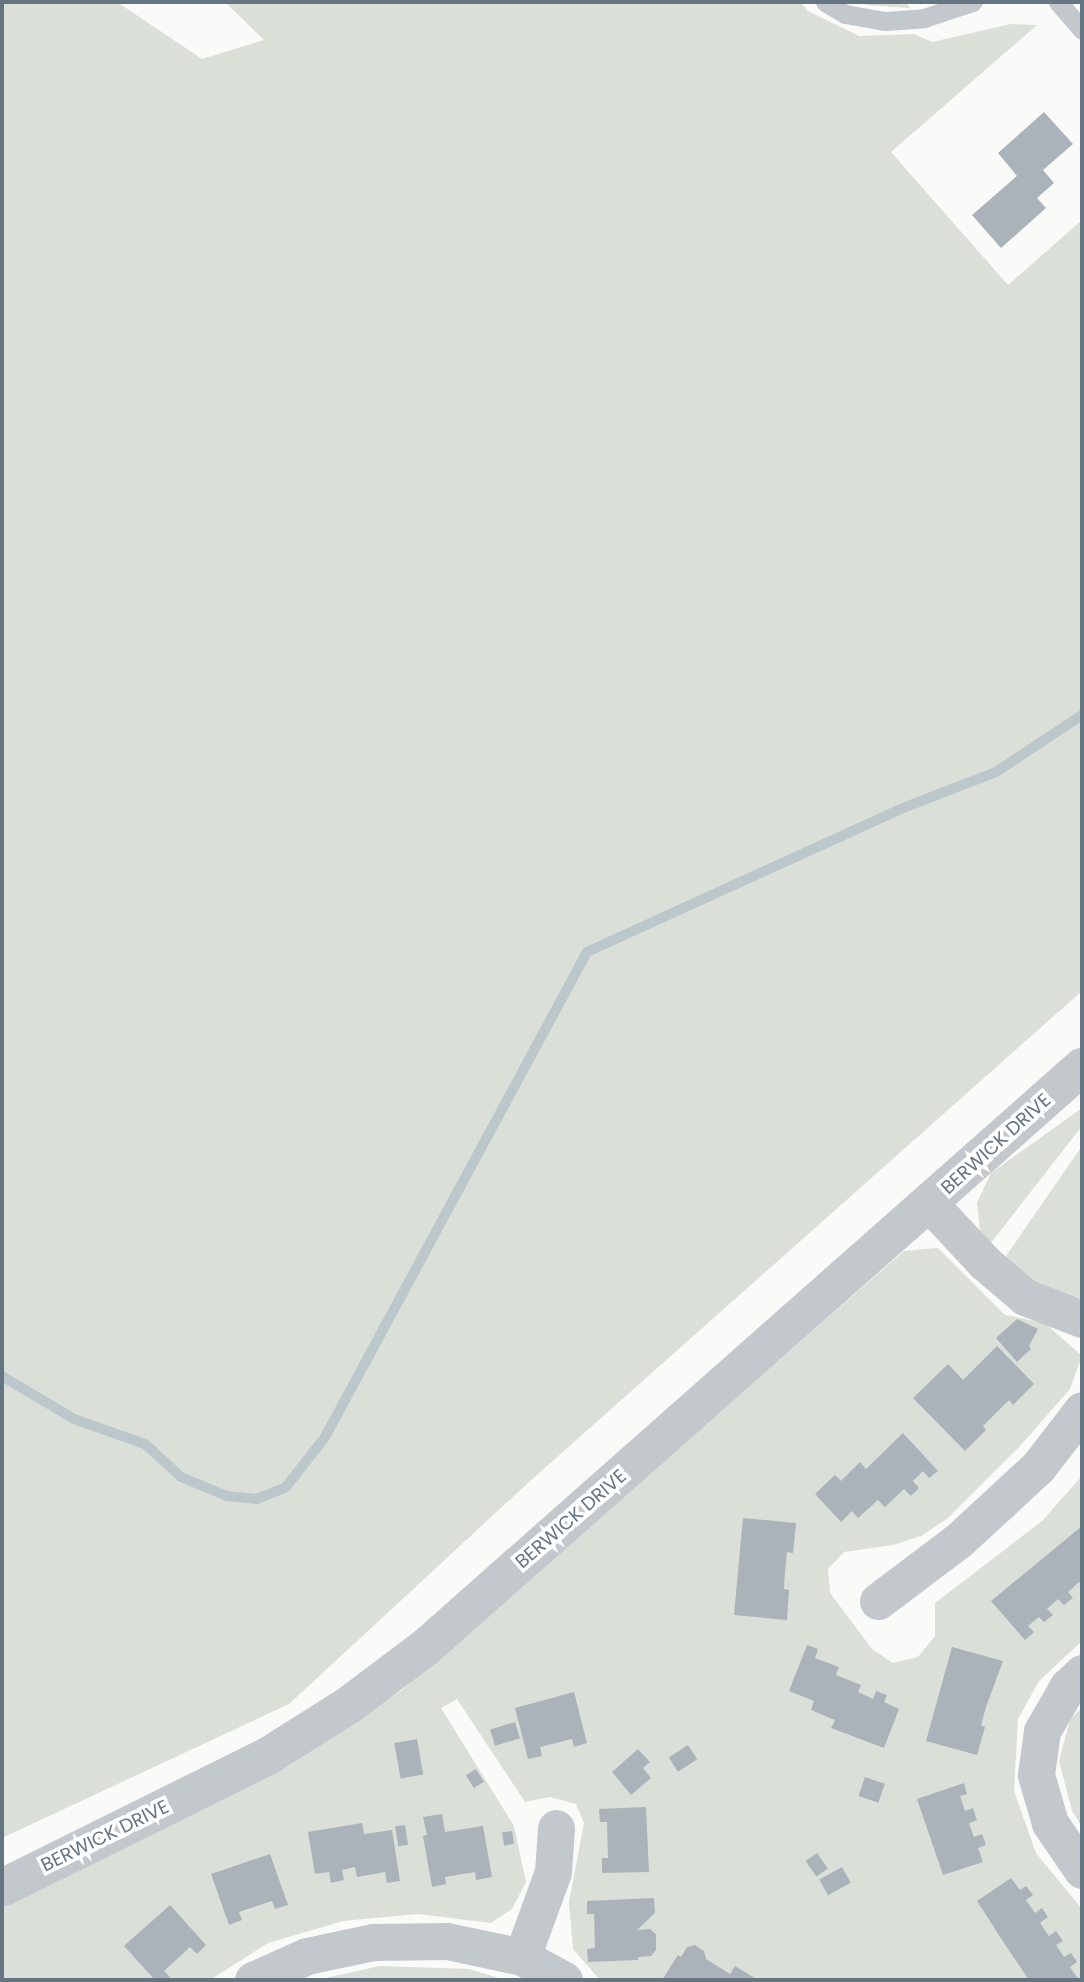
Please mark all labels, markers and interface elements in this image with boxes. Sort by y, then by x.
street label: BERWICK DRIVE [937,1089,1055,1199]
street label: BERWICK DRIVE [511,1465,631,1573]
street label: BERWICK DRIVE [37,1795,173,1877]

